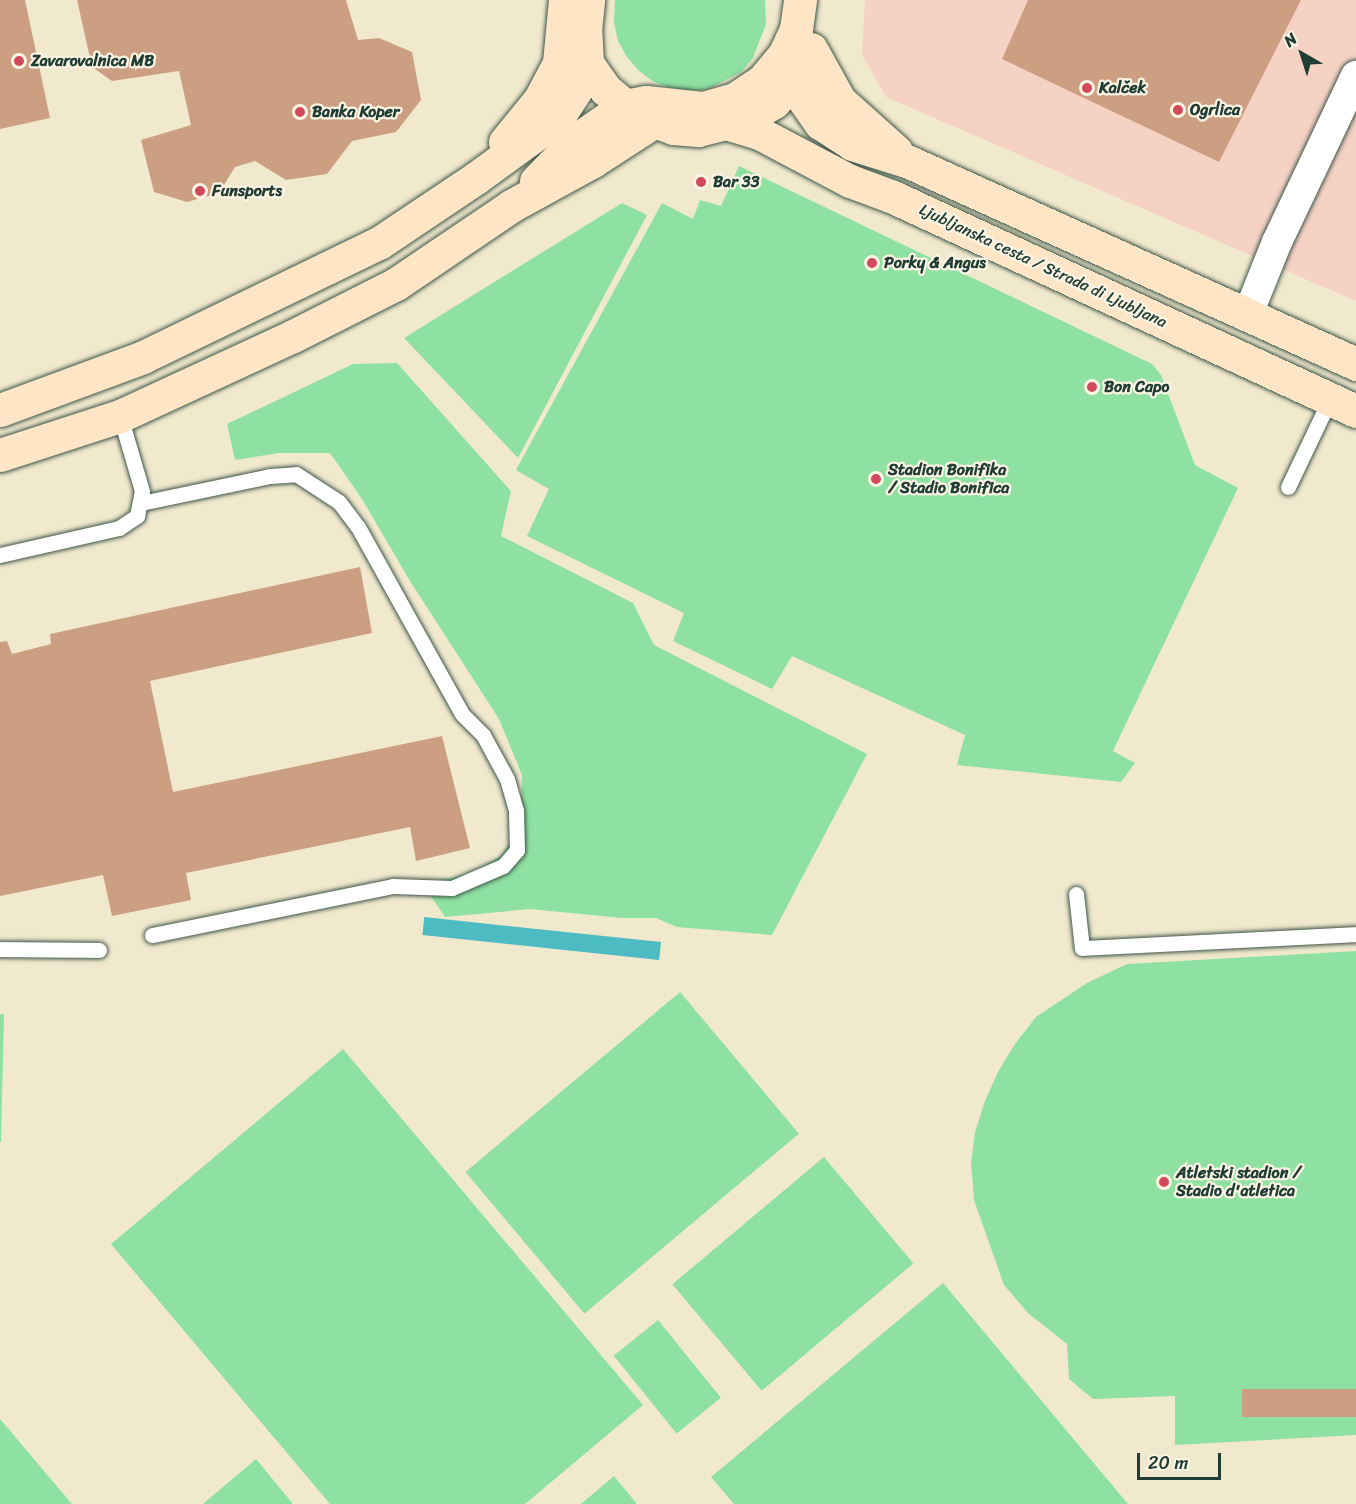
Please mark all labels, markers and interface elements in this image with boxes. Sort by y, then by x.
north arrow [1272,24,1332,84]
text: N [1277,25,1304,54]
place label: Zavarovalnica MB [31,51,154,71]
marker: Zavarovalnica MB [12,54,26,68]
place label: Kalček [1099,78,1146,98]
marker: Kalček [1080,81,1094,95]
place label: Ogrlica [1190,100,1240,120]
place label: Banka Koper [312,102,401,122]
marker: Ogrlica [1171,103,1185,117]
marker: Banka Koper [293,105,307,119]
place label: Bar 33 [713,172,759,192]
marker: Bar 33 [694,175,708,189]
place label: Funsports [212,181,282,201]
marker: Funsports [193,184,207,198]
street label: Ljubljanska cesta / Strada di Ljubljana [916,200,1170,332]
place label: Porky & Angus [884,253,986,273]
marker: Porky & Angus [865,256,879,270]
place label: Bon Capo [1104,377,1170,397]
marker: Bon Capo [1085,380,1099,394]
place label: Stadion Bonifika / Stadio Bonifica [888,460,1009,498]
marker: Stadion Bonifika / Stadio Bonifica [869,472,883,486]
place label: Atletski stadion / Stadio d'atletica [1176,1163,1301,1201]
marker: Atletski stadion / Stadio d'atletica [1157,1175,1171,1189]
scale bar [1140,1441,1224,1479]
text: 20 m [1148,1447,1188,1479]

